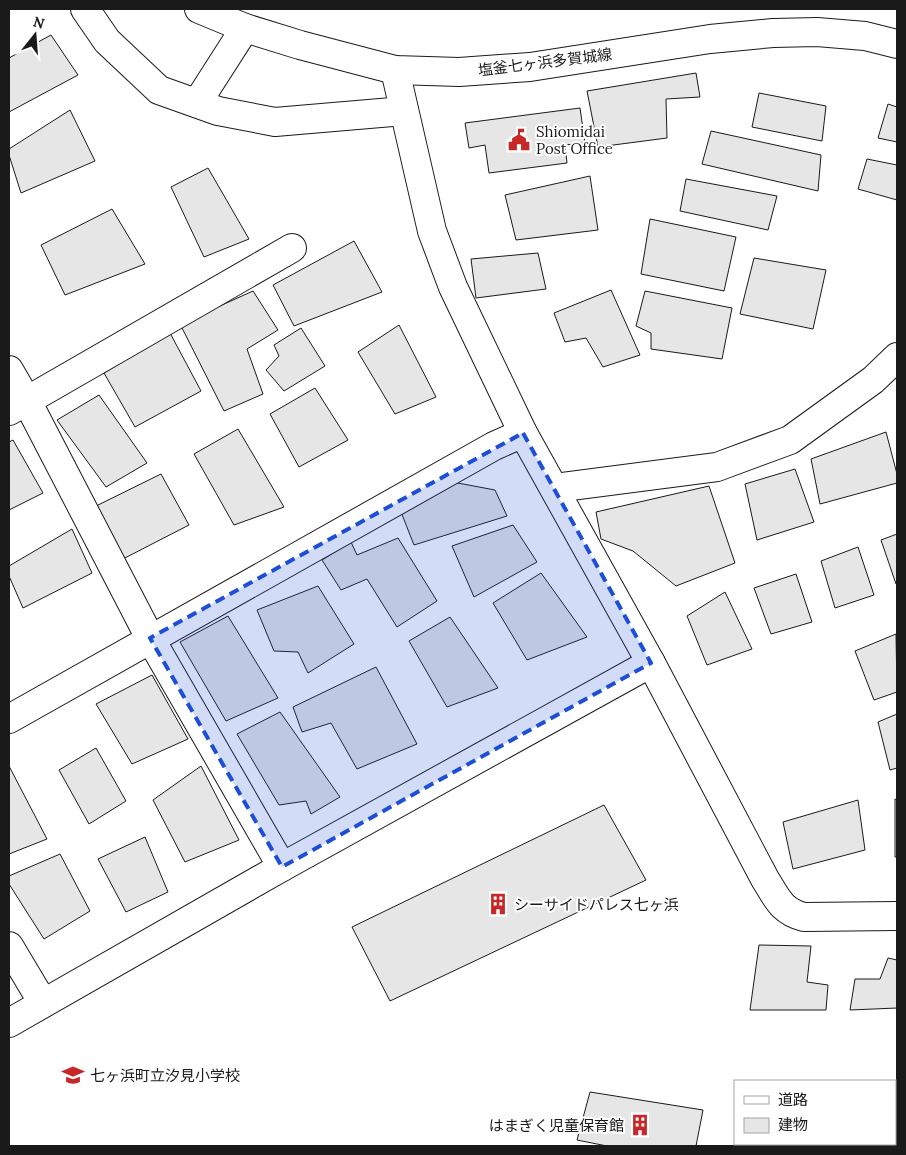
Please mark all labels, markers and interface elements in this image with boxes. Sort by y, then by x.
north arrow [10,10,60,60]
text: N [31,12,47,33]
street label: 塩釜七ヶ浜多賀城線 [477,44,613,80]
place label: Shiomidai Post Office [536,122,613,158]
public building icon: Shiomidai Post Office [506,127,532,153]
building icon: シーサイドパレス七ヶ浜 [485,891,511,917]
place label: シーサイドパレス七ヶ浜 [514,895,679,914]
school or university icon: 七ヶ浜町立汐見小学校 [60,1062,86,1088]
place label: 七ヶ浜町立汐見小学校 [90,1066,240,1085]
legend [734,1080,896,1145]
text: 道路 [778,1090,808,1109]
building icon: はまぎく児童保育館 [627,1112,653,1138]
text: 建物 [778,1115,808,1134]
place label: はまぎく児童保育館 [489,1116,624,1135]

